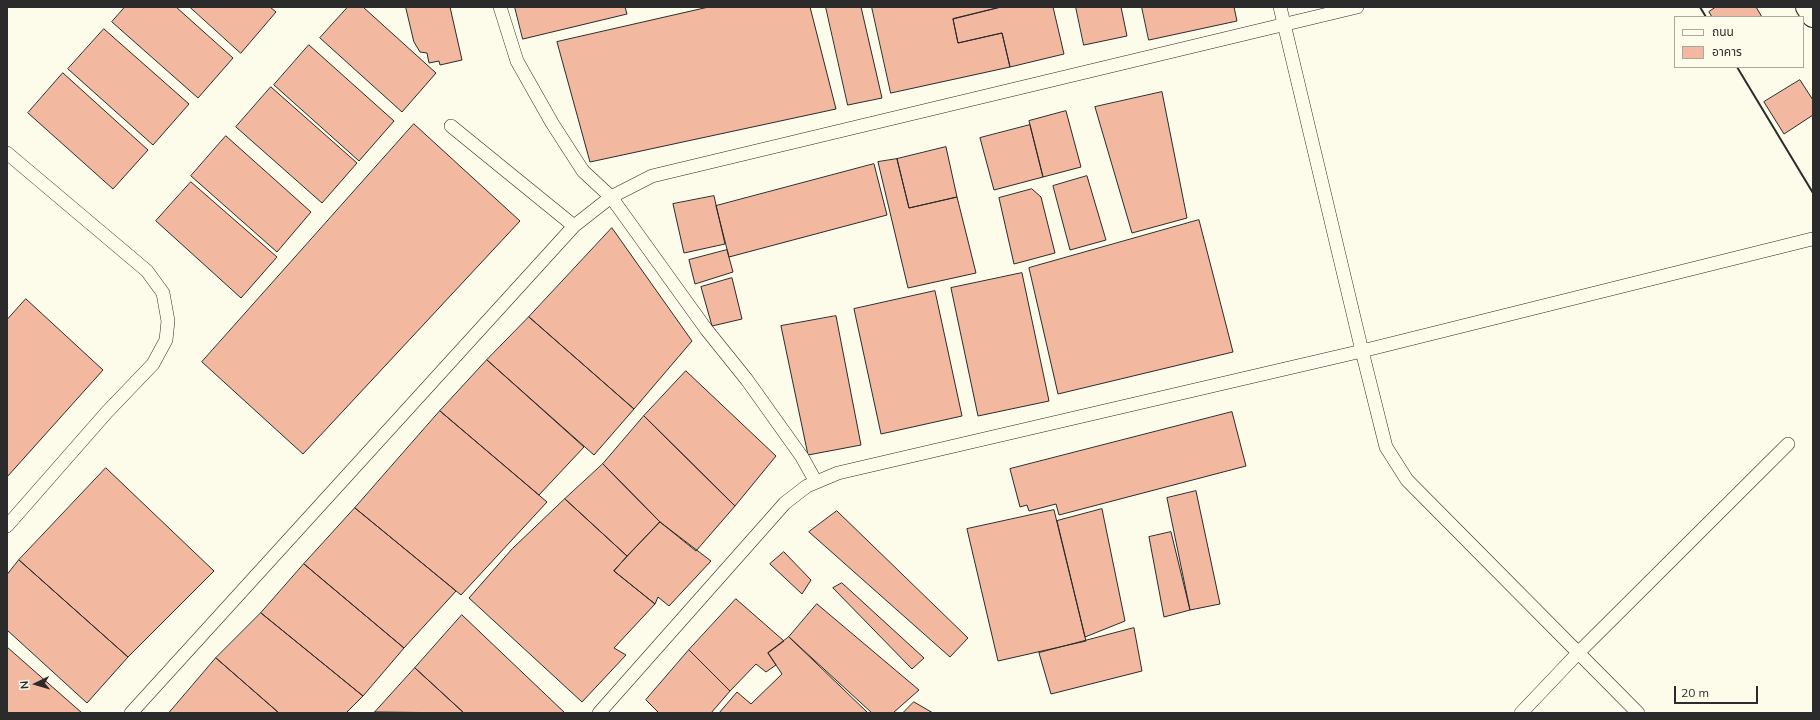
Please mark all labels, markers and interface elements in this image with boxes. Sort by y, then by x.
legend [1674,16,1804,68]
text: ถนน [1712,24,1734,39]
text: อาคาร [1712,44,1742,59]
north arrow [16,664,56,704]
scale bar [1676,678,1760,704]
text: N [17,680,31,690]
text: 20 m [1681,685,1709,700]

